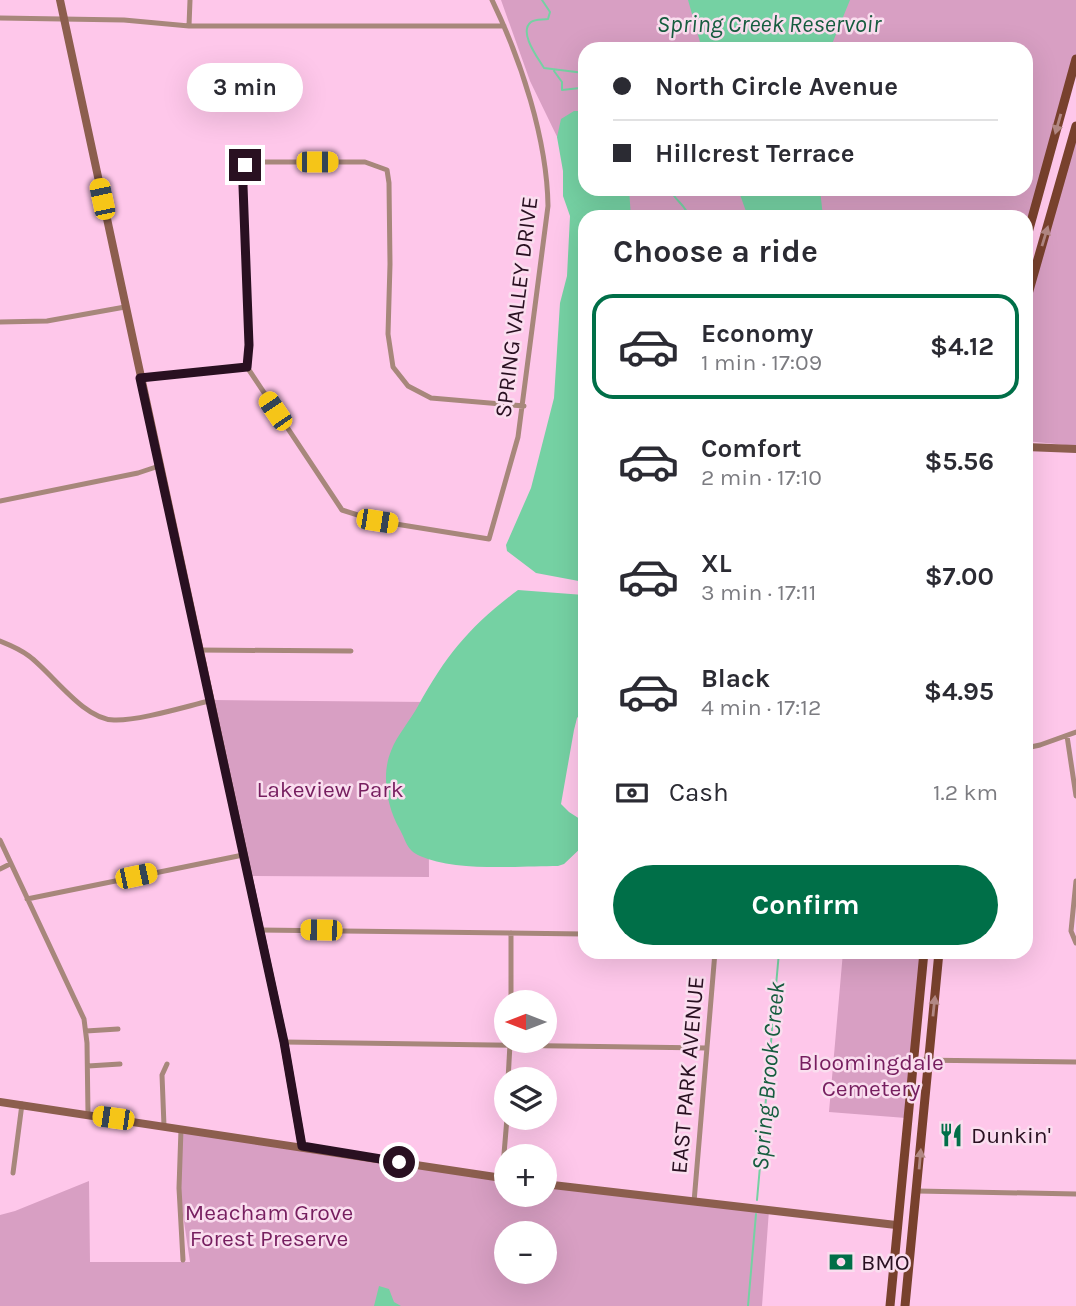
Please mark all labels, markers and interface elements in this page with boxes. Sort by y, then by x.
water label: Spring Creek Reservoir [657,10,882,38]
callout: 3 min [187,64,303,113]
text: North Circle Avenue [655,71,898,102]
text: 3 min [213,74,277,101]
one-way arrow [1052,114,1062,135]
text: Hillcrest Terrace [655,138,855,169]
route end [229,149,261,181]
car [297,152,339,173]
car [88,176,117,222]
street label: SPRING VALLEY DRIVE [490,195,543,419]
one-way arrow [1040,225,1050,246]
text: Choose a ride [613,233,818,270]
icon: car [617,315,680,378]
text: Economy [701,318,813,349]
text: $4.12 [930,331,994,362]
text: 1 min · 17:09 [701,349,822,376]
car [255,388,296,434]
icon: car [617,430,680,493]
text: Comfort [701,433,802,464]
text: $5.56 [924,446,994,477]
text: 2 min · 17:10 [701,464,822,491]
car [355,507,400,535]
icon: car [617,545,680,608]
text: XL [701,548,732,579]
text: $7.00 [925,561,994,592]
text: 3 min · 17:11 [701,579,816,606]
icon: car [617,660,680,723]
text: Black [701,663,770,694]
text: $4.95 [924,676,994,707]
text: 4 min · 17:12 [701,694,821,721]
icon: cash [613,774,651,812]
park label: Lakeview Park [256,776,404,803]
text: Cash [669,777,729,808]
text: 1.2 km [933,779,998,806]
car [114,861,159,891]
button: Confirm [613,865,998,945]
car [300,919,343,941]
street label: EAST PARK AVENUE [665,975,710,1175]
water label: Spring Brook Creek [746,980,790,1172]
north arrow [494,990,556,1054]
map controls [494,990,557,1284]
one-way arrow [929,995,940,1017]
park label: Bloomingdale Cemetery [798,1049,944,1102]
button: layers [494,1067,557,1130]
car [91,1105,136,1131]
restaurant icon: Dunkin' [937,1121,965,1149]
place label: Dunkin' [971,1122,1051,1149]
button: + [494,1144,557,1207]
route start [383,1146,415,1178]
one-way arrow [915,1148,926,1170]
park label: Meacham Grove Forest Preserve [185,1199,353,1252]
button: − [494,1221,557,1284]
bank icon: BMO [827,1248,855,1276]
place label: BMO [861,1249,910,1276]

